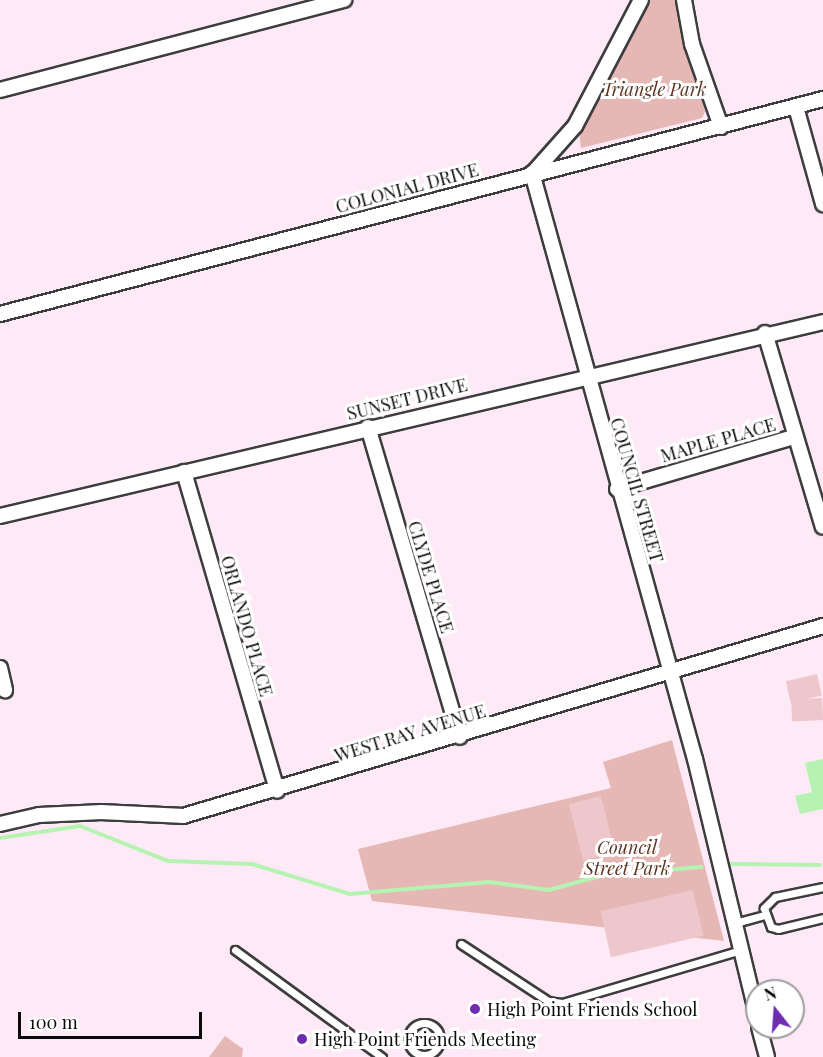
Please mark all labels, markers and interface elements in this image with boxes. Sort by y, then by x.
park label: Triangle Park [601,78,707,100]
street label: COLONIAL DRIVE [333,159,481,217]
street label: SUNSET DRIVE [344,374,470,424]
street label: MAPLE PLACE [658,413,778,467]
street label: COUNCIL STREET [606,415,668,565]
street label: CLYDE PLACE [404,518,458,636]
street label: ORLANDO PLACE [217,553,277,699]
street label: WEST RAY AVENUE [331,699,489,767]
park label: Council Street Park [584,837,670,880]
north arrow [745,979,805,1039]
text: N [762,981,779,1005]
place label: High Point Friends School [487,998,698,1020]
scale bar [21,1000,206,1038]
marker: High Point Friends School [468,1002,482,1016]
text: 100 m [29,1010,78,1034]
place label: High Point Friends Meeting [314,1028,536,1050]
marker: High Point Friends Meeting [295,1032,309,1046]

